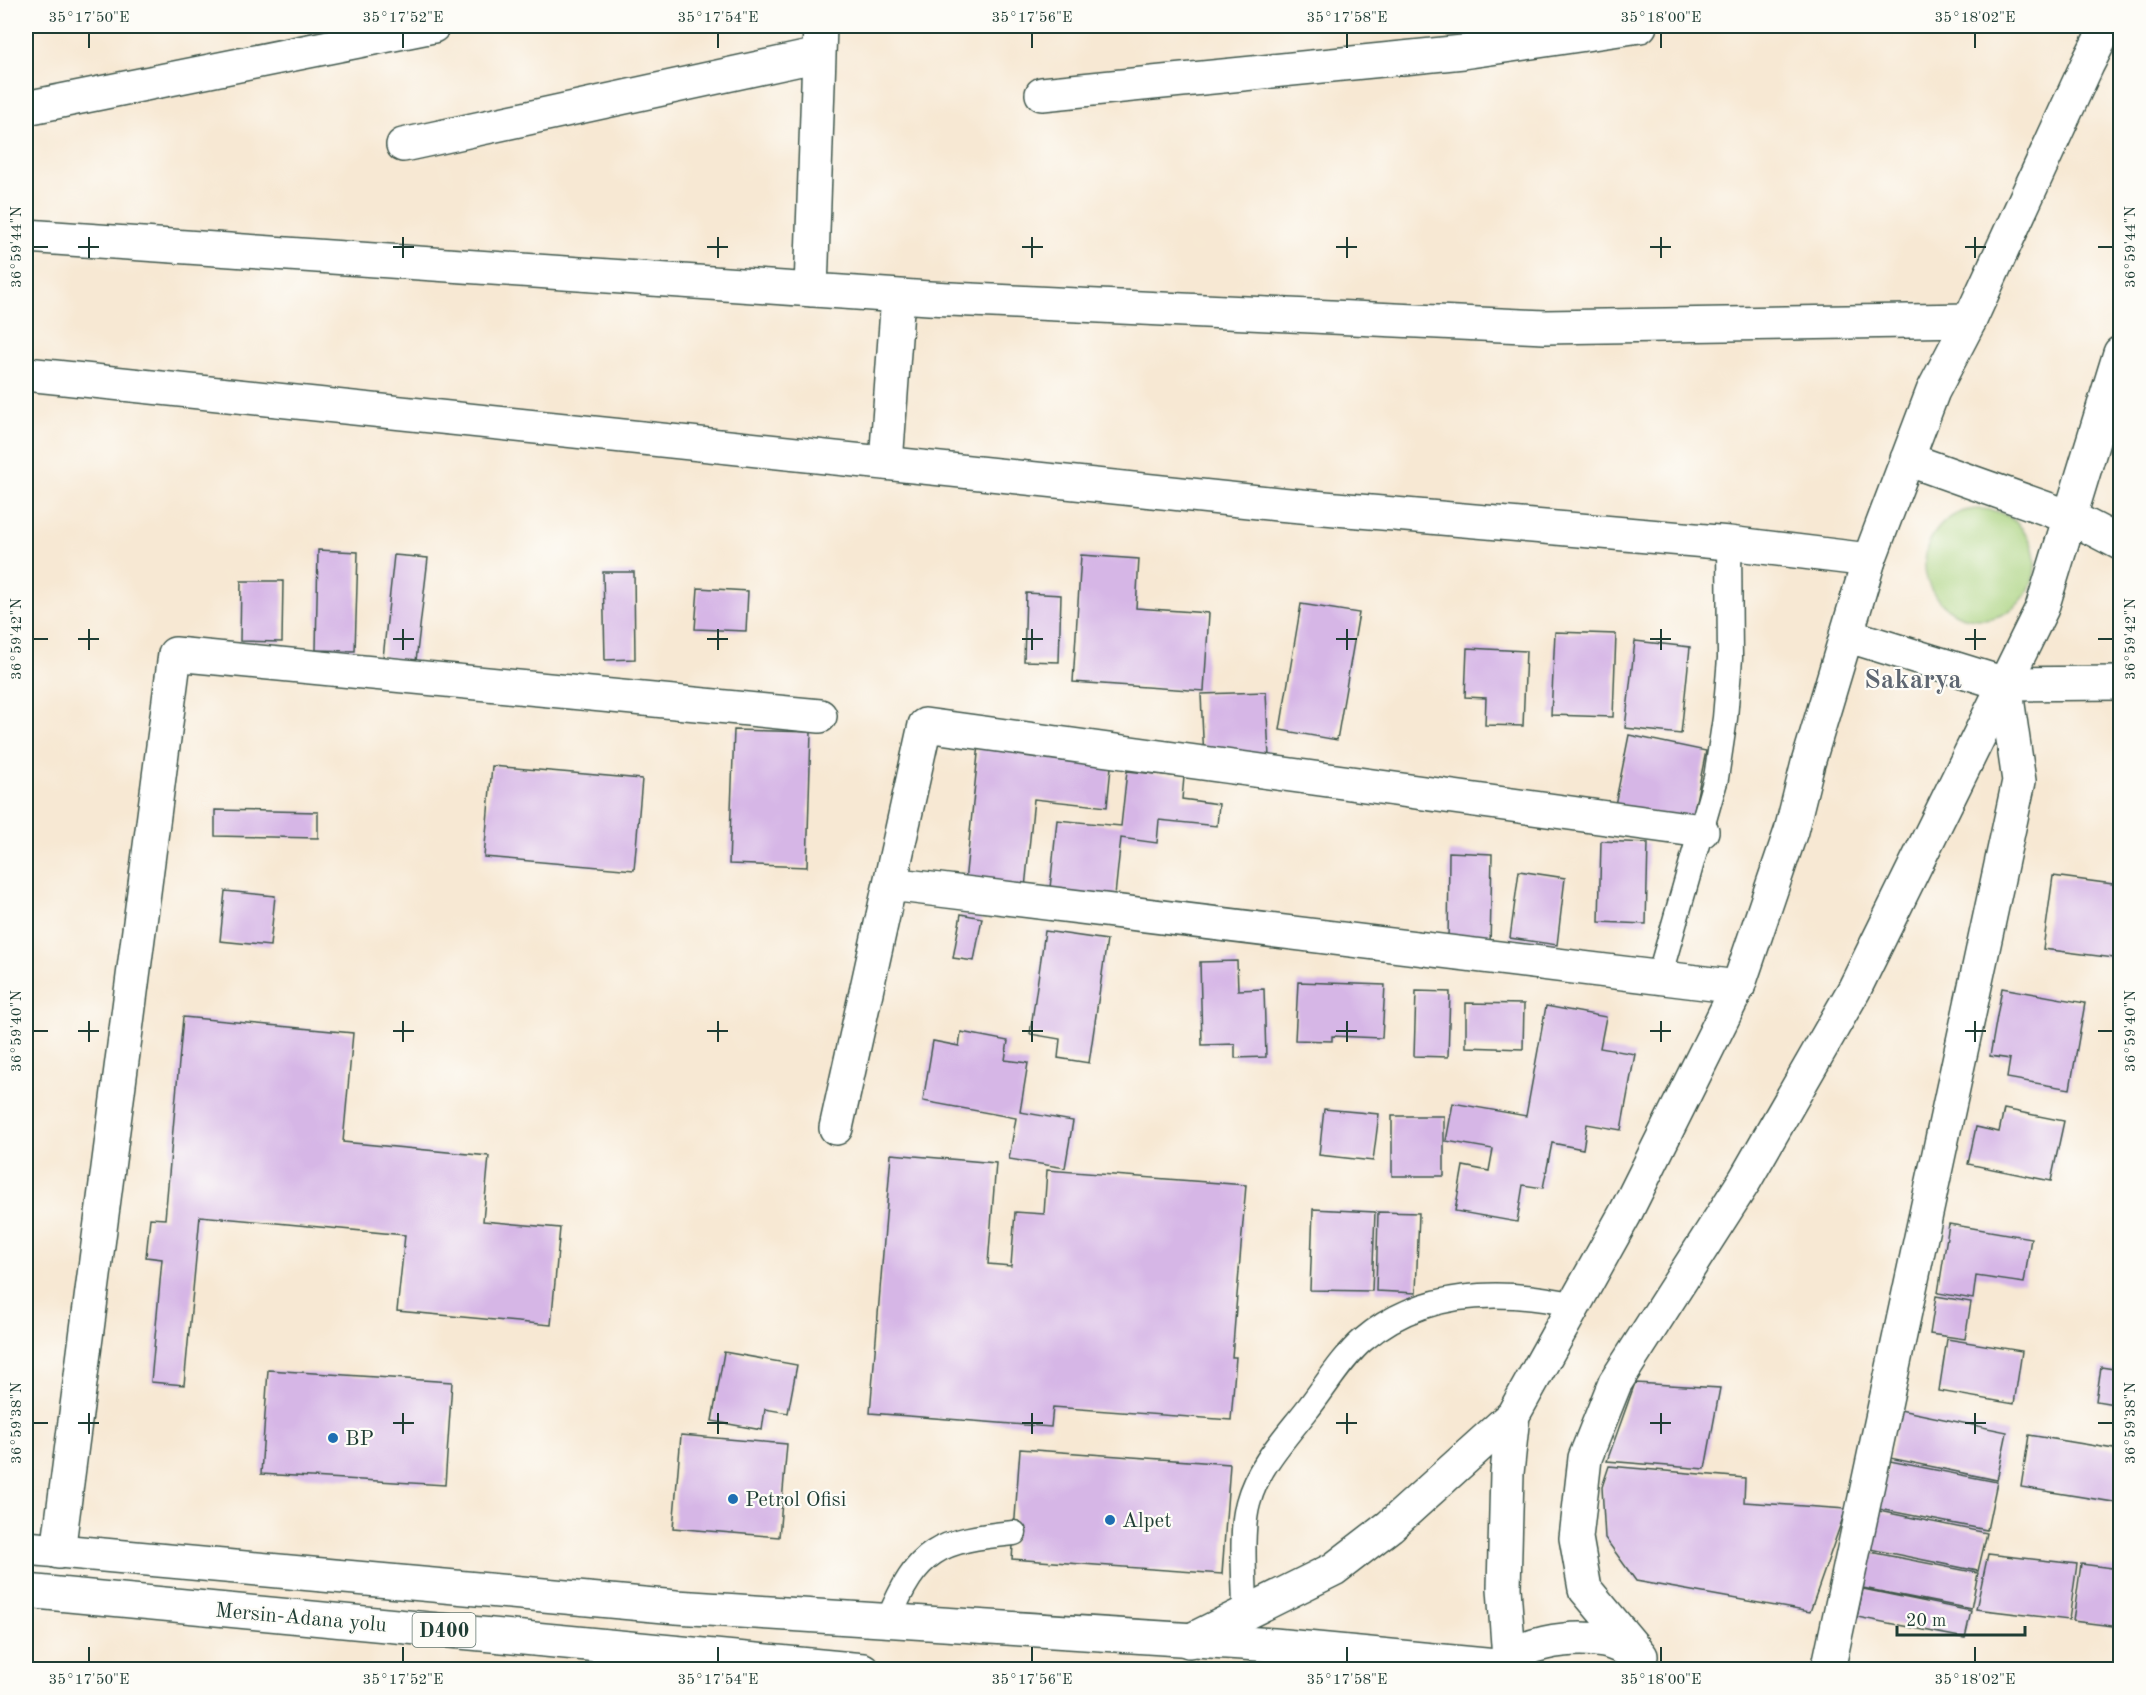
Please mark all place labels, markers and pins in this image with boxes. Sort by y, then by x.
place label: BP [345,1429,374,1450]
marker: BP [326,1431,340,1445]
place label: Petrol Ofisi [745,1490,846,1511]
marker: Petrol Ofisi [726,1492,740,1506]
place label: Alpet [1122,1511,1172,1532]
marker: Alpet [1103,1513,1117,1527]

